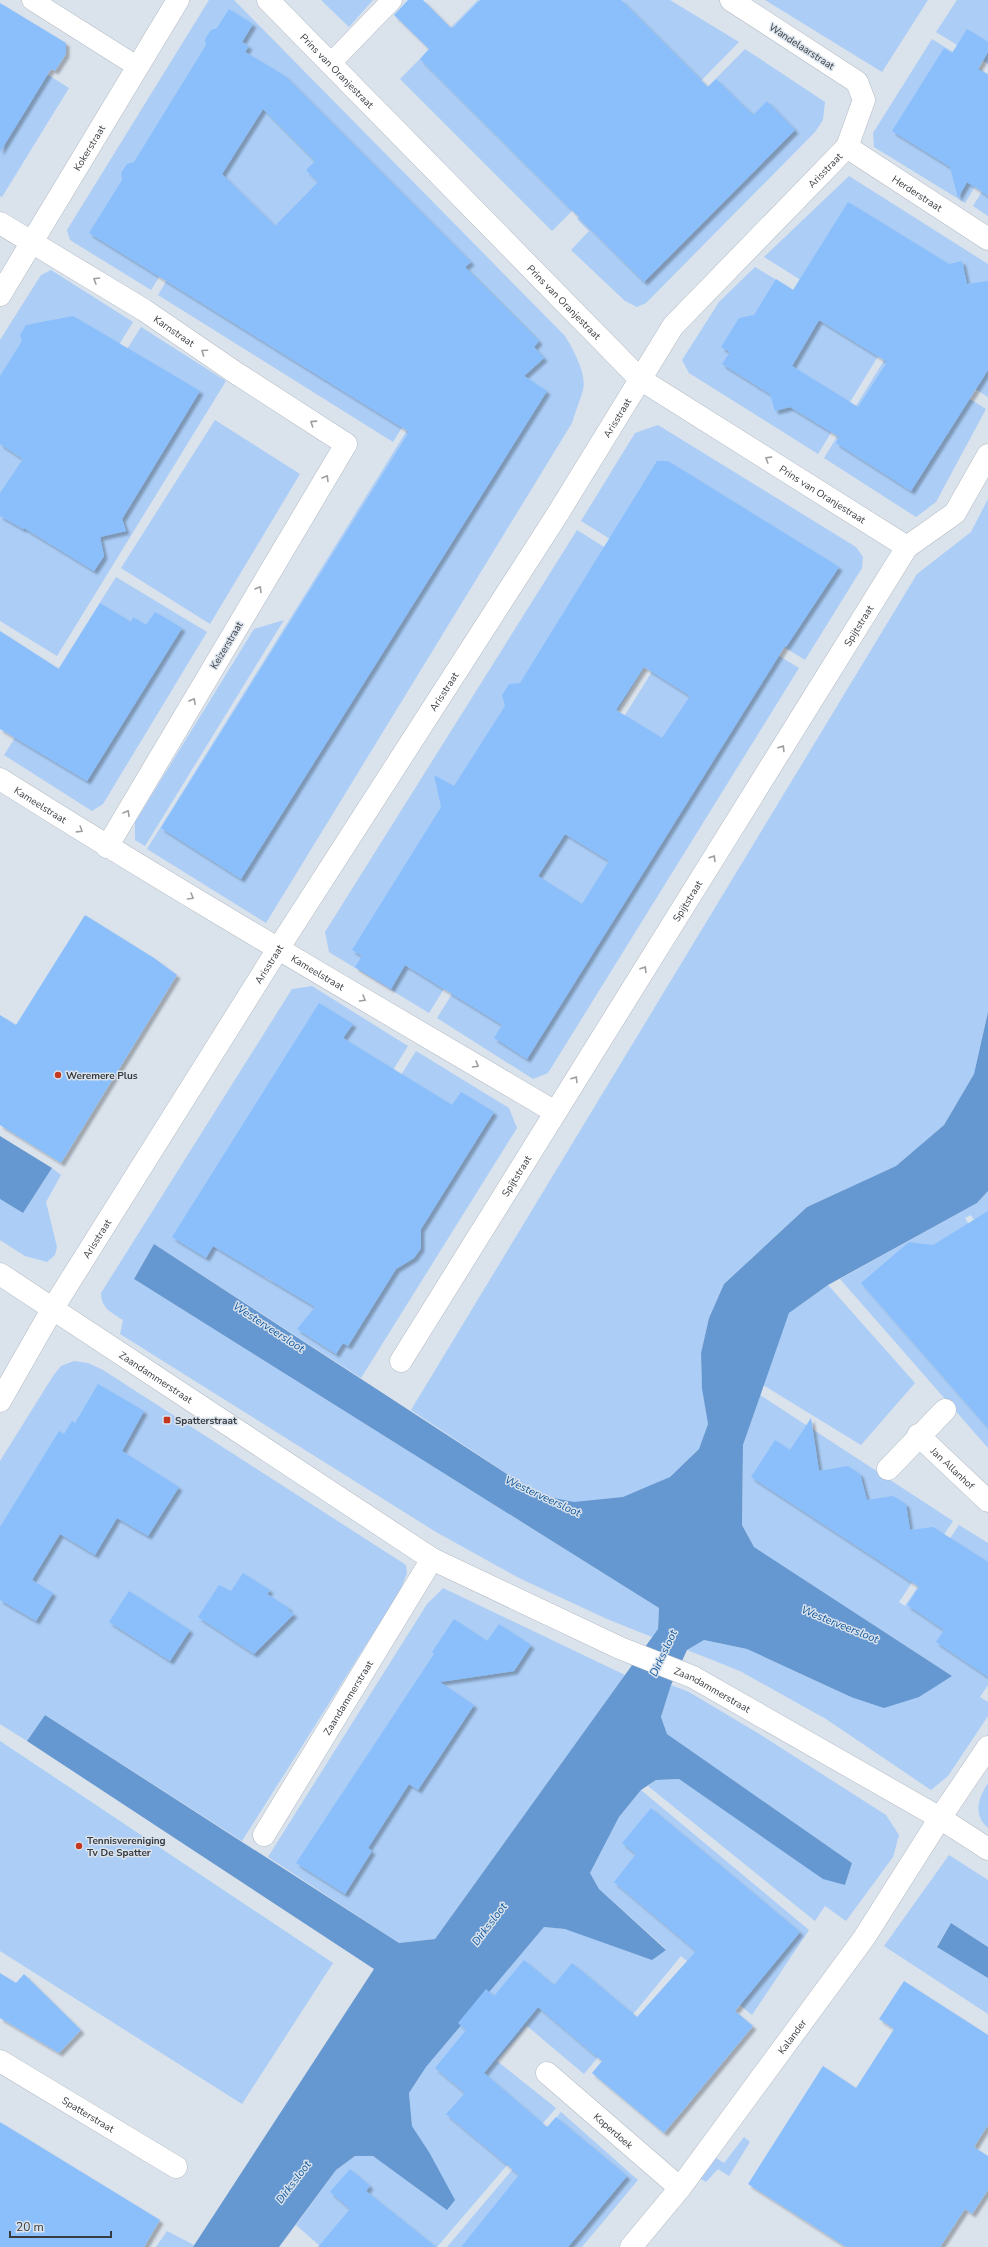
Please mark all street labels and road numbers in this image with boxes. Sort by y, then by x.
street label: Wandelaarstraat [766,20,837,74]
street label: Prins van Oranjestraat [297,31,377,112]
street label: Kokerstraat [70,122,109,174]
street label: Arisstraat [805,150,846,191]
street label: Herderstraat [889,172,945,215]
street label: Prins van Oranjestraat [524,262,604,343]
street label: Karnstraat [151,313,197,351]
street label: Arisstraat [600,395,635,440]
street label: Prins van Oranjestraat [776,462,869,528]
street label: Spijtstraat [841,602,877,649]
street label: Keizerstraat [207,619,247,672]
street label: Arisstraat [427,669,463,714]
street label: Kameelstraat [11,784,70,827]
street label: Spijtstraat [670,878,706,924]
street label: Arisstraat [252,942,287,987]
street label: Kameelstraat [288,952,347,994]
street label: Spijtstraat [499,1153,535,1200]
street label: Arisstraat [80,1216,115,1261]
street label: Zaandammerstraat [116,1349,195,1407]
street label: Jan Allanhof [926,1444,978,1493]
street label: Zaandammerstraat [320,1658,377,1738]
street label: Zaandammerstraat [672,1664,753,1717]
street label: Kalander [775,2016,810,2057]
street label: Spatterstraat [59,2094,117,2136]
street label: Koperdoek [590,2110,636,2153]

